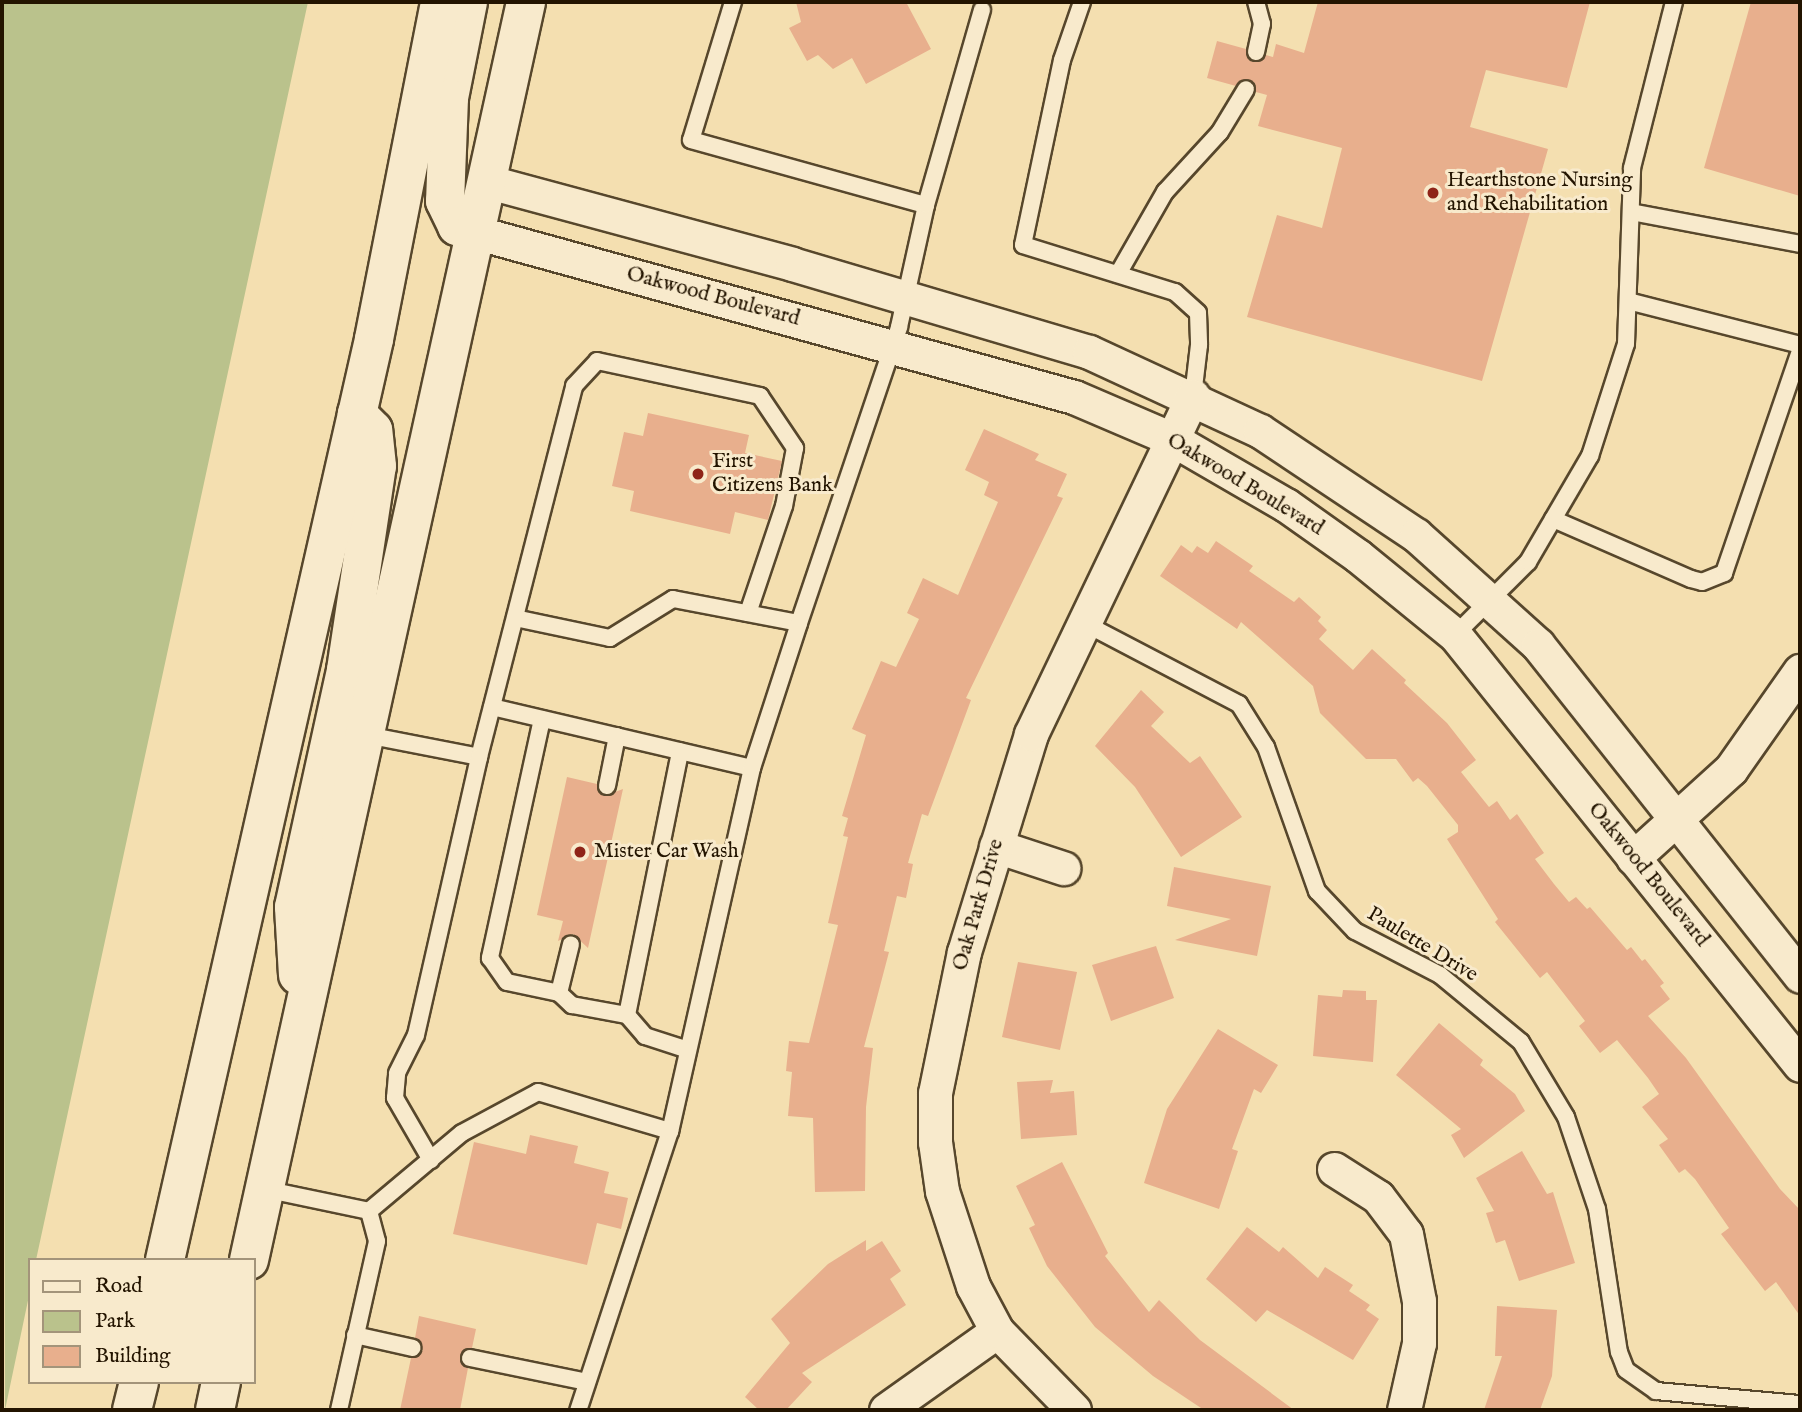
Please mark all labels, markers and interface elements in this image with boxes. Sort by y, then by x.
place label: Hearthstone Nursing and Rehabilitation [1447,168,1633,218]
marker: Hearthstone Nursing and Rehabilitation [1425,185,1441,201]
street label: Oakwood Boulevard [624,262,802,332]
street label: Oakwood Boulevard [1162,428,1328,542]
place label: First Citizens Bank [712,449,833,499]
marker: First Citizens Bank [690,466,706,482]
street label: Oakwood Boulevard [1582,798,1714,952]
street label: Oak Park Drive [948,836,1010,974]
place label: Mister Car Wash [594,839,739,865]
marker: Mister Car Wash [572,844,588,860]
street label: Paulette Drive [1362,902,1482,988]
legend [28,1258,256,1384]
text: Road [95,1273,142,1300]
text: Park [95,1308,135,1335]
text: Building [95,1343,170,1370]

